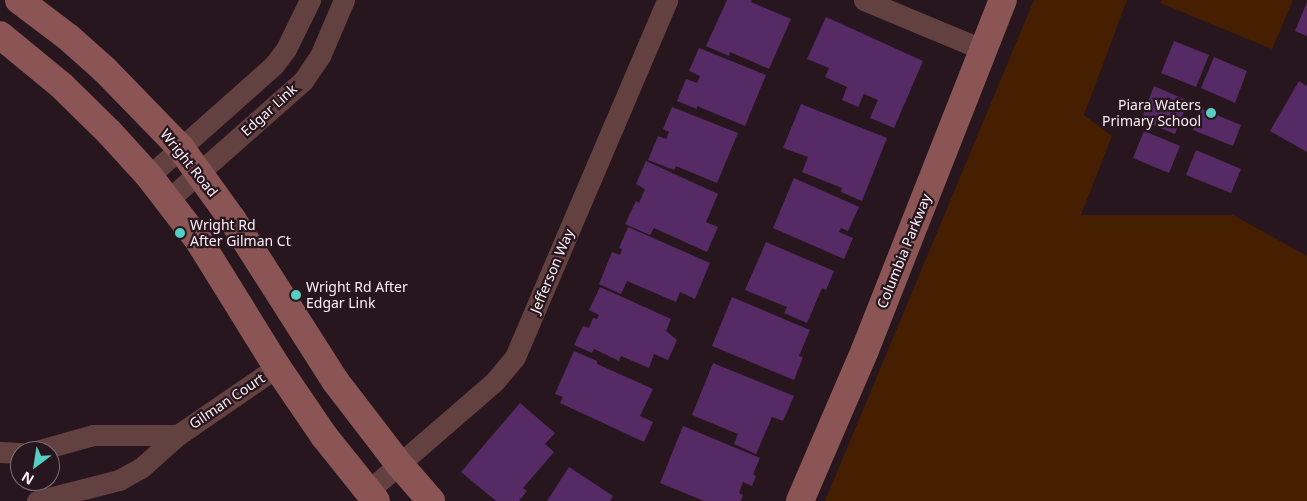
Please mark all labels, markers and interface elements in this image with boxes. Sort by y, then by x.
street label: Edgar Link [238,81,300,139]
place label: Piara Waters Primary School [1102,97,1201,130]
marker: Piara Waters Primary School [1205,107,1217,119]
street label: Wright Road [157,126,221,200]
street label: Columbia Parkway [873,191,935,311]
place label: Wright Rd After Gilman Ct [190,217,291,250]
street label: Jefferson Way [527,226,577,316]
marker: Wright Rd After Gilman Ct [174,227,186,239]
place label: Wright Rd After Edgar Link [306,279,408,312]
marker: Wright Rd After Edgar Link [290,289,302,301]
street label: Gilman Court [186,370,268,432]
north arrow [10,441,60,491]
text: N [18,467,37,490]

